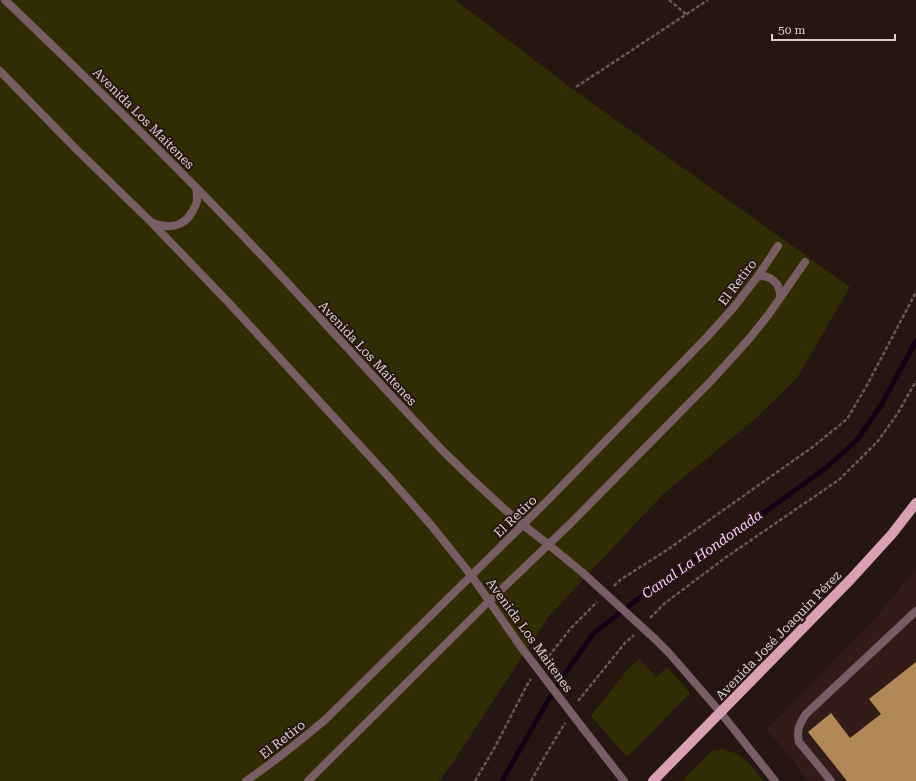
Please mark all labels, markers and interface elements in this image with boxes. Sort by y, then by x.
scale bar [772,16,895,42]
text: 50 m [778,23,805,37]
street label: Avenida Los Maitenes [90,65,197,172]
street label: El Retiro [715,256,760,308]
street label: Avenida Los Maitenes [315,298,420,409]
street label: El Retiro [491,492,540,540]
water label: Canal La Hondonada [639,506,765,602]
street label: Avenida José Joaquín Pérez [713,568,844,703]
street label: Avenida Los Maitenes [483,576,576,695]
street label: El Retiro [256,717,308,762]

